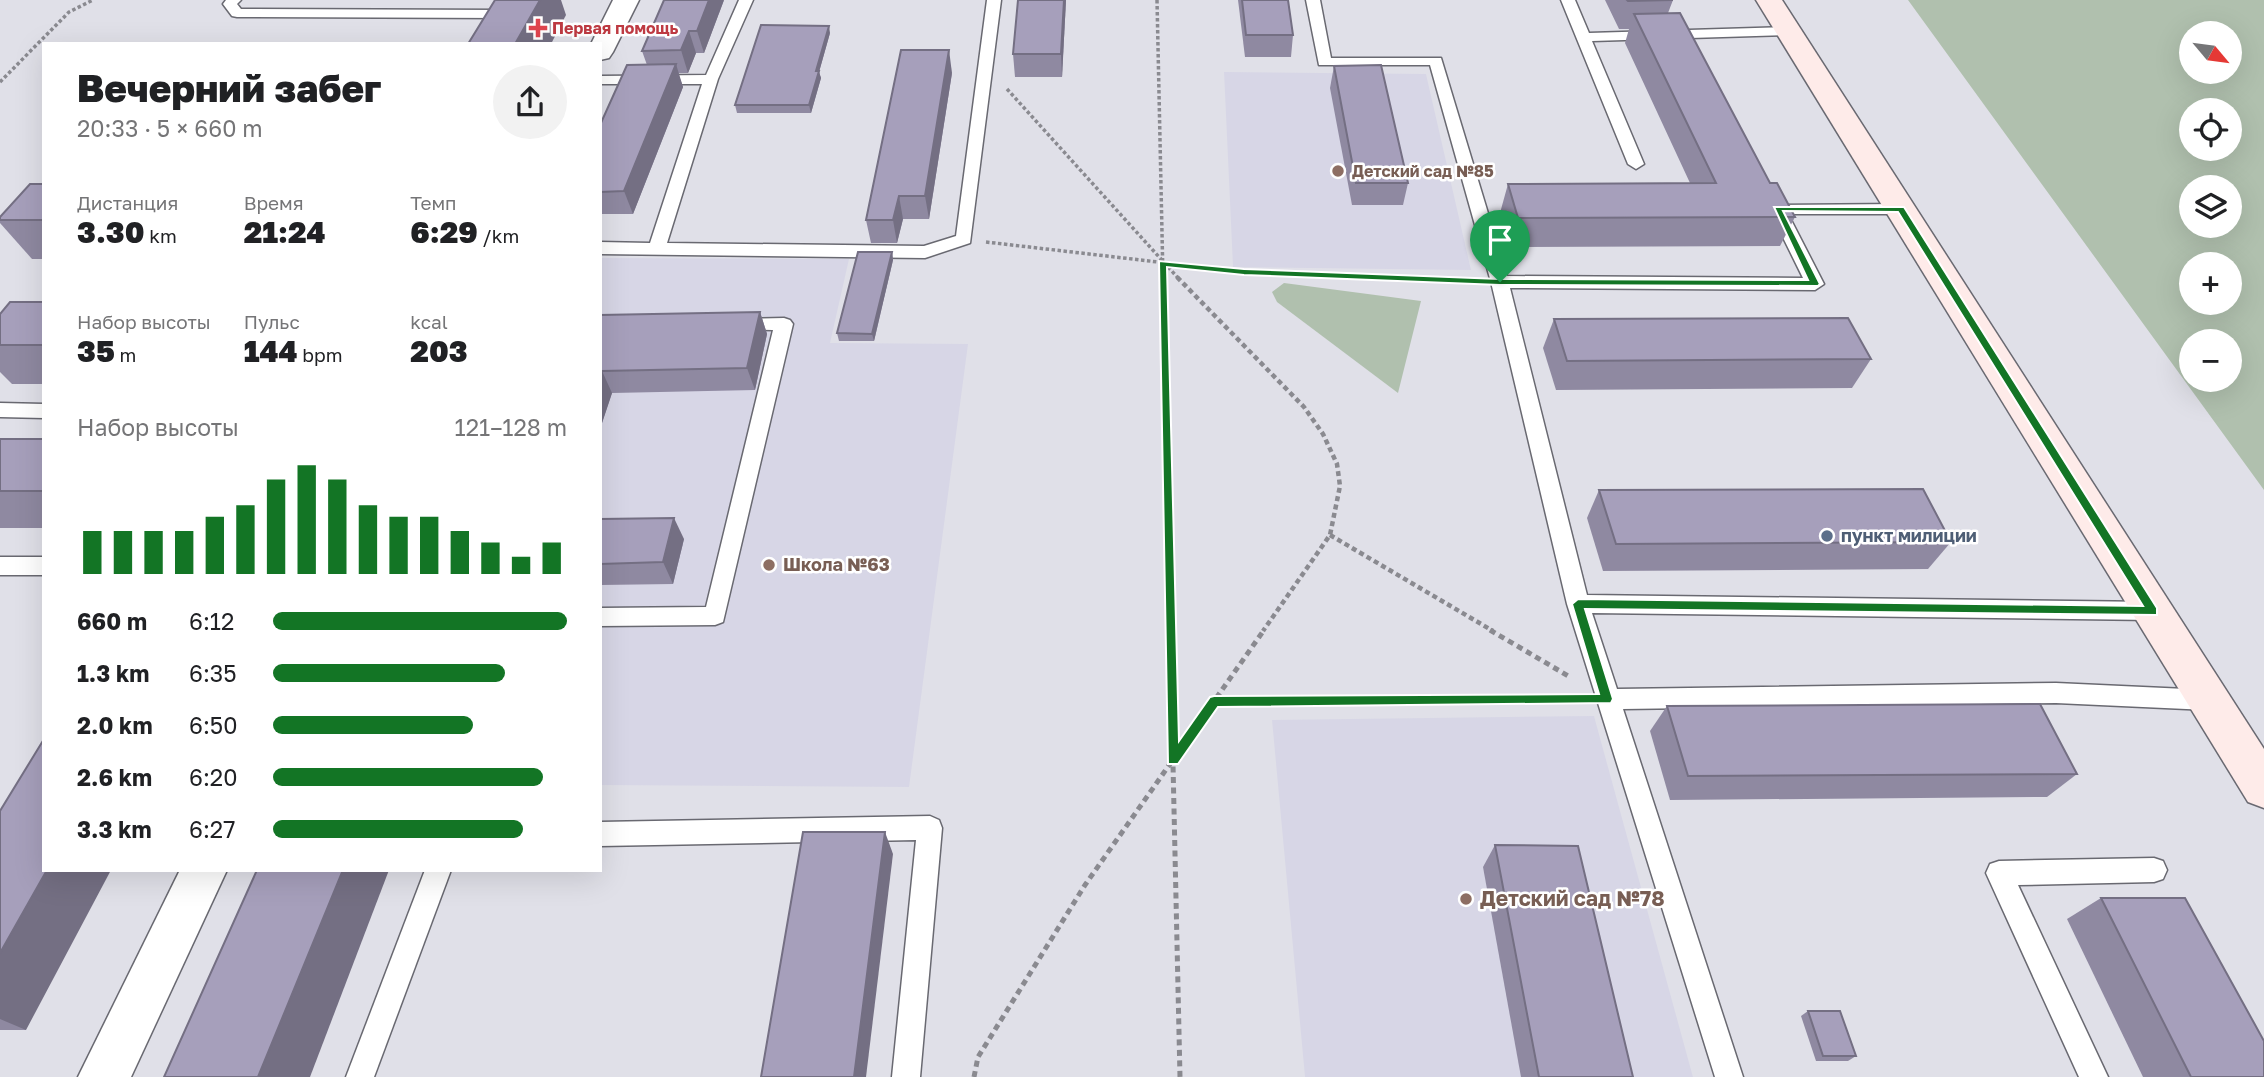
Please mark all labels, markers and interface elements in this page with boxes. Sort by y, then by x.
place label: Первая помощь [552,18,679,38]
marker: Первая помощь [530,20,546,36]
north arrow [2179,21,2242,84]
map controls [2179,21,2242,392]
text: Вечерний забег [77,65,382,110]
button: share [493,65,567,139]
button: locate [2179,98,2242,161]
text: 20:33 · 5 × 660 m [77,114,263,142]
place label: Детский сад №85 [1352,161,1494,181]
marker: Детский сад №85 [1330,163,1346,179]
button: layers [2179,175,2242,238]
text: Дистанция [77,191,178,214]
text: Время [244,191,304,214]
text: Темп [410,191,457,214]
pin [1470,210,1530,282]
text: 3.30 [77,214,145,250]
text: 21:24 [244,214,326,250]
text: 6:29 [410,214,478,250]
icon: arrive [1481,221,1519,259]
text: km [145,224,177,247]
text: /km [478,224,519,247]
button: + [2179,252,2242,315]
text: Набор высоты [77,310,211,333]
text: Пульс [244,310,300,333]
text: kcal [410,310,448,333]
button: − [2179,329,2242,392]
text: 35 [77,333,115,369]
text: 144 [244,333,298,369]
text: 203 [410,333,468,369]
text: m [115,343,136,366]
text: bpm [298,343,343,366]
text: Набор высоты [77,413,239,441]
text: 121–128 m [455,413,567,441]
place label: пункт милиции [1841,524,1977,546]
marker: пункт милиции [1819,528,1835,544]
place label: Школа №63 [783,553,890,575]
marker: Школа №63 [761,557,777,573]
text: 660 m [77,607,147,635]
text: 6:12 [189,607,234,635]
text: 1.3 km [77,659,149,687]
text: 6:35 [189,659,237,687]
text: 2.0 km [77,711,153,739]
text: 6:50 [189,711,237,739]
text: 2.6 km [77,763,152,791]
text: 6:20 [189,763,237,791]
text: 3.3 km [77,815,152,843]
text: 6:27 [189,815,235,843]
place label: Детский сад №78 [1480,885,1665,911]
marker: Детский сад №78 [1458,891,1474,907]

